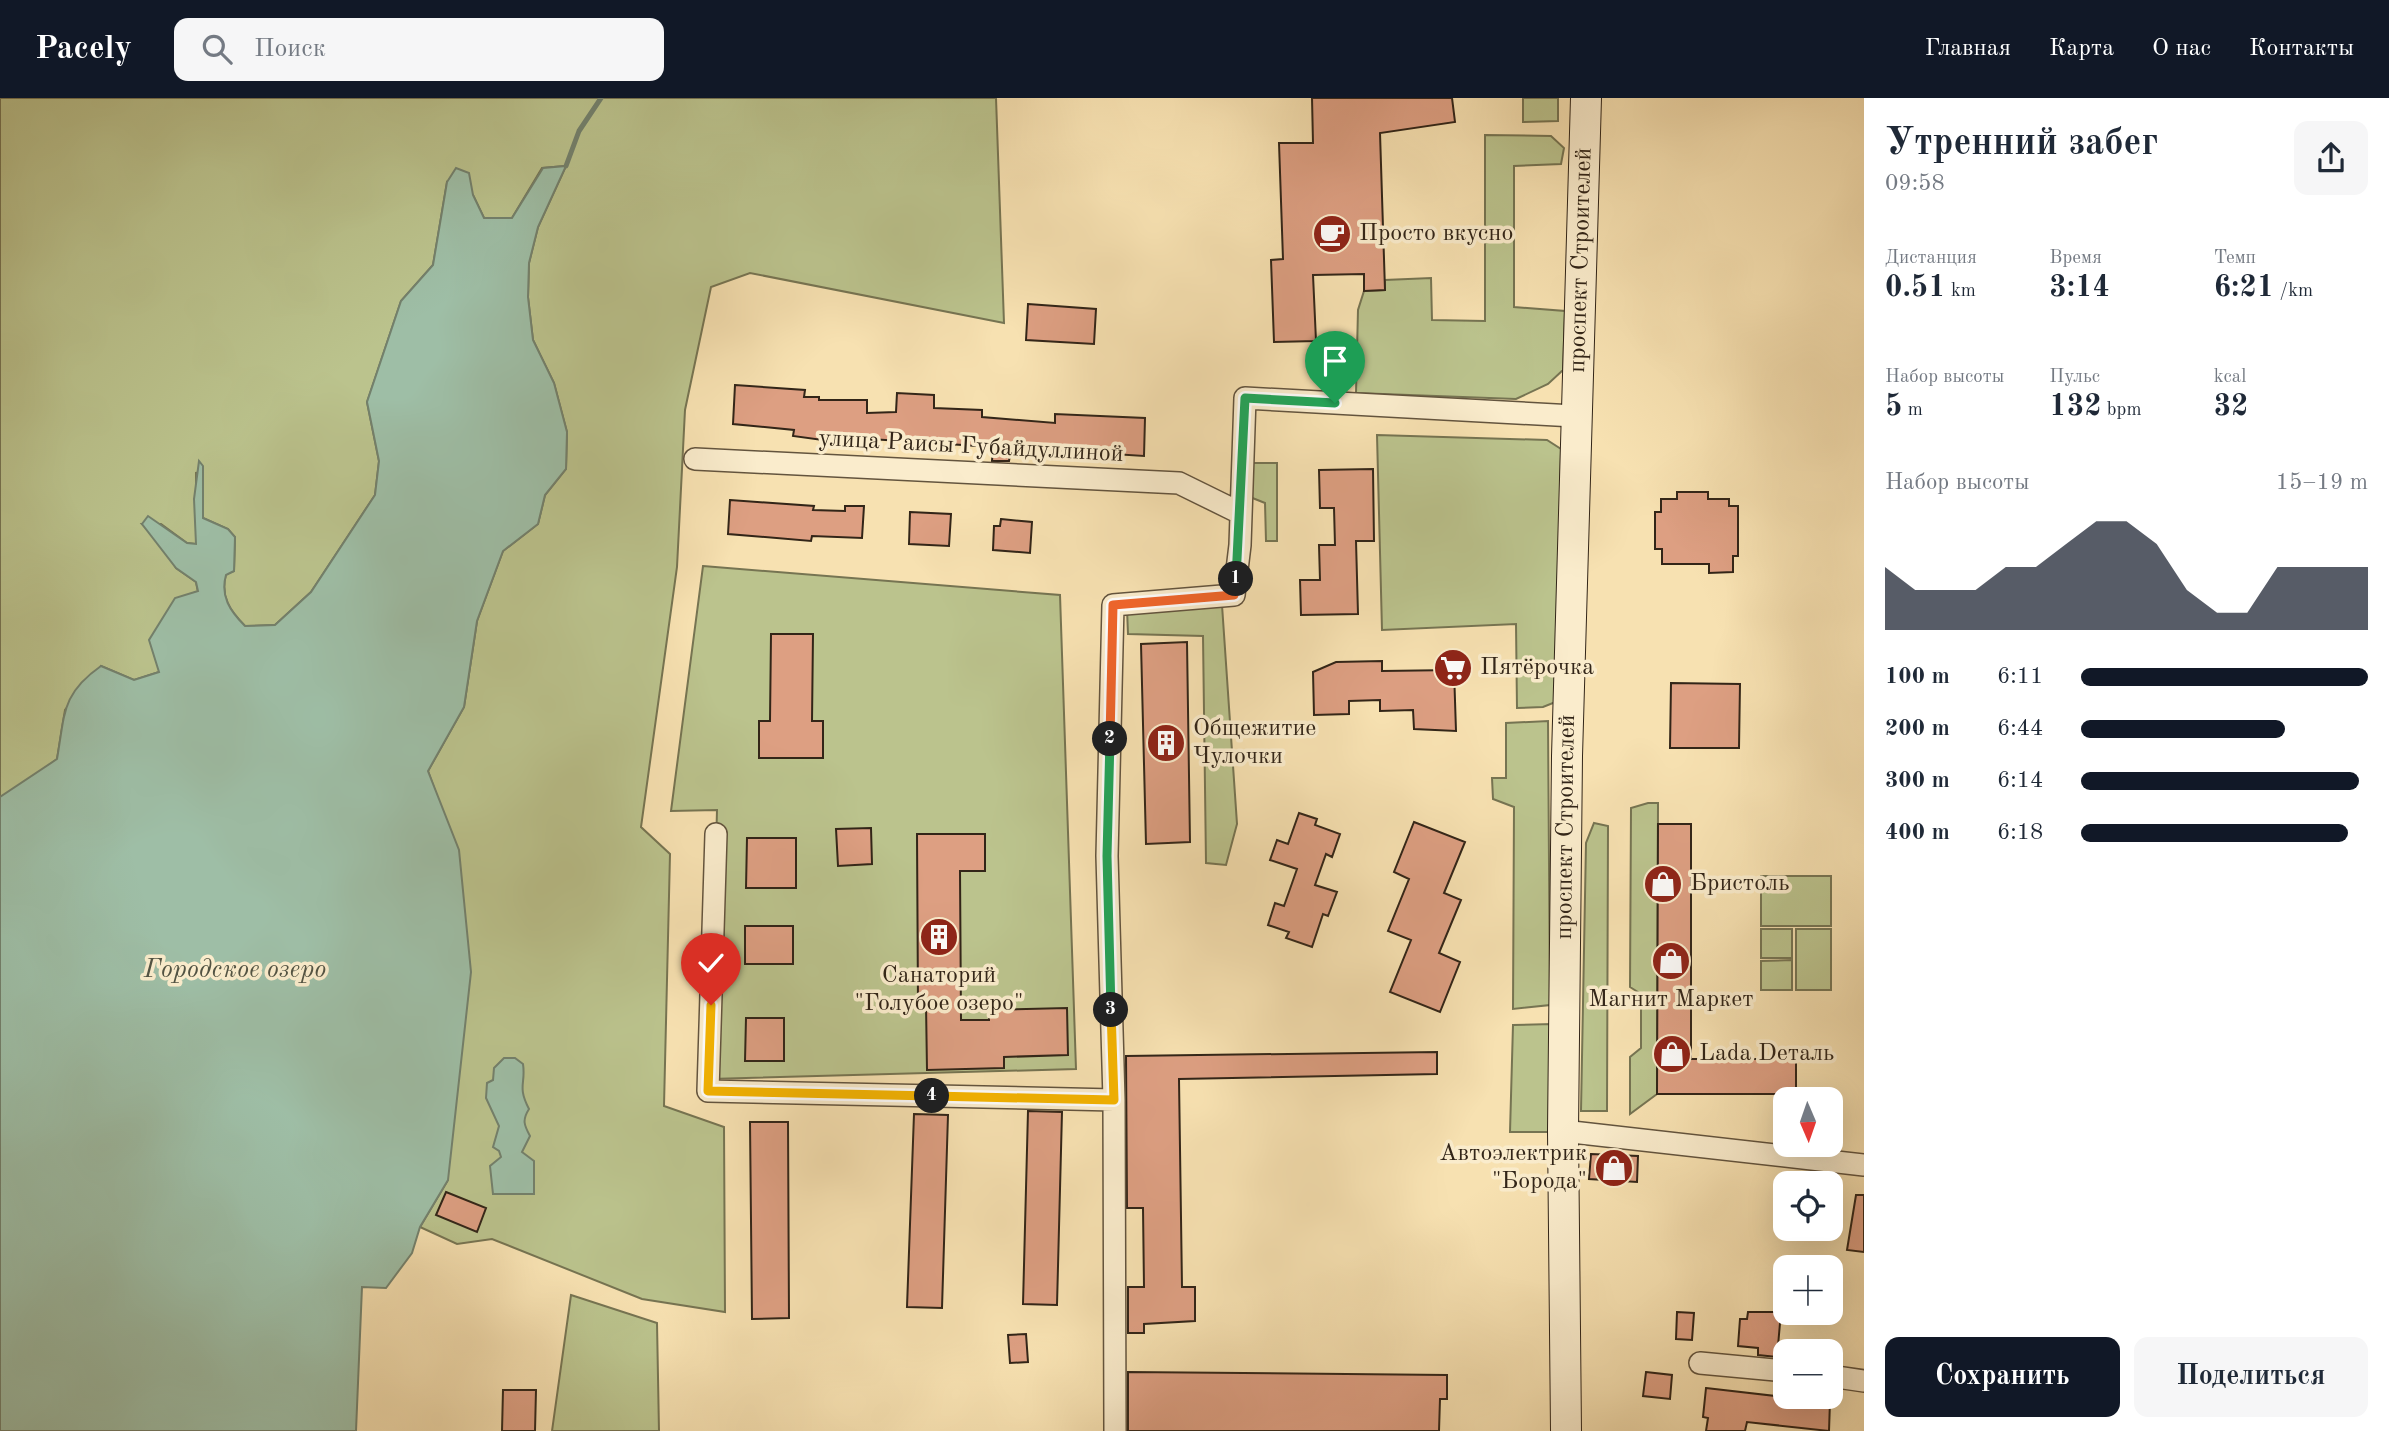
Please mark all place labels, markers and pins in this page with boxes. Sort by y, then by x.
cafe icon: Просто вкусно [1311,213,1353,255]
place label: Просто вкусно [1359,222,1513,246]
pin [1305,331,1365,403]
pin: 1 [1218,561,1254,596]
supermarket icon: Пятёрочка [1432,647,1474,689]
place label: Пятёрочка [1480,656,1594,680]
place label: Общежитие Чулочки [1193,717,1316,769]
pin: 2 [1092,722,1128,756]
building icon: Общежитие Чулочки [1145,722,1187,764]
shop icon: Бристоль [1642,863,1684,905]
place label: Бристоль [1690,872,1789,896]
building icon: Санаторий "Голубое озеро" [918,916,960,958]
pin [681,933,741,1005]
shop icon: Магнит Маркет [1650,940,1692,982]
place label: Санаторий "Голубое озеро" [855,964,1023,1016]
place label: Магнит Маркет [1588,988,1754,1012]
pin: 3 [1094,992,1128,1028]
shop icon: Lada Dеталь [1651,1033,1693,1075]
place label: Lada Dеталь [1699,1042,1834,1066]
pin: 4 [914,1079,950,1114]
place label: Автоэлектрик "Борода" [1439,1142,1587,1194]
shop icon: Автоэлектрик "Борода" [1593,1147,1635,1189]

